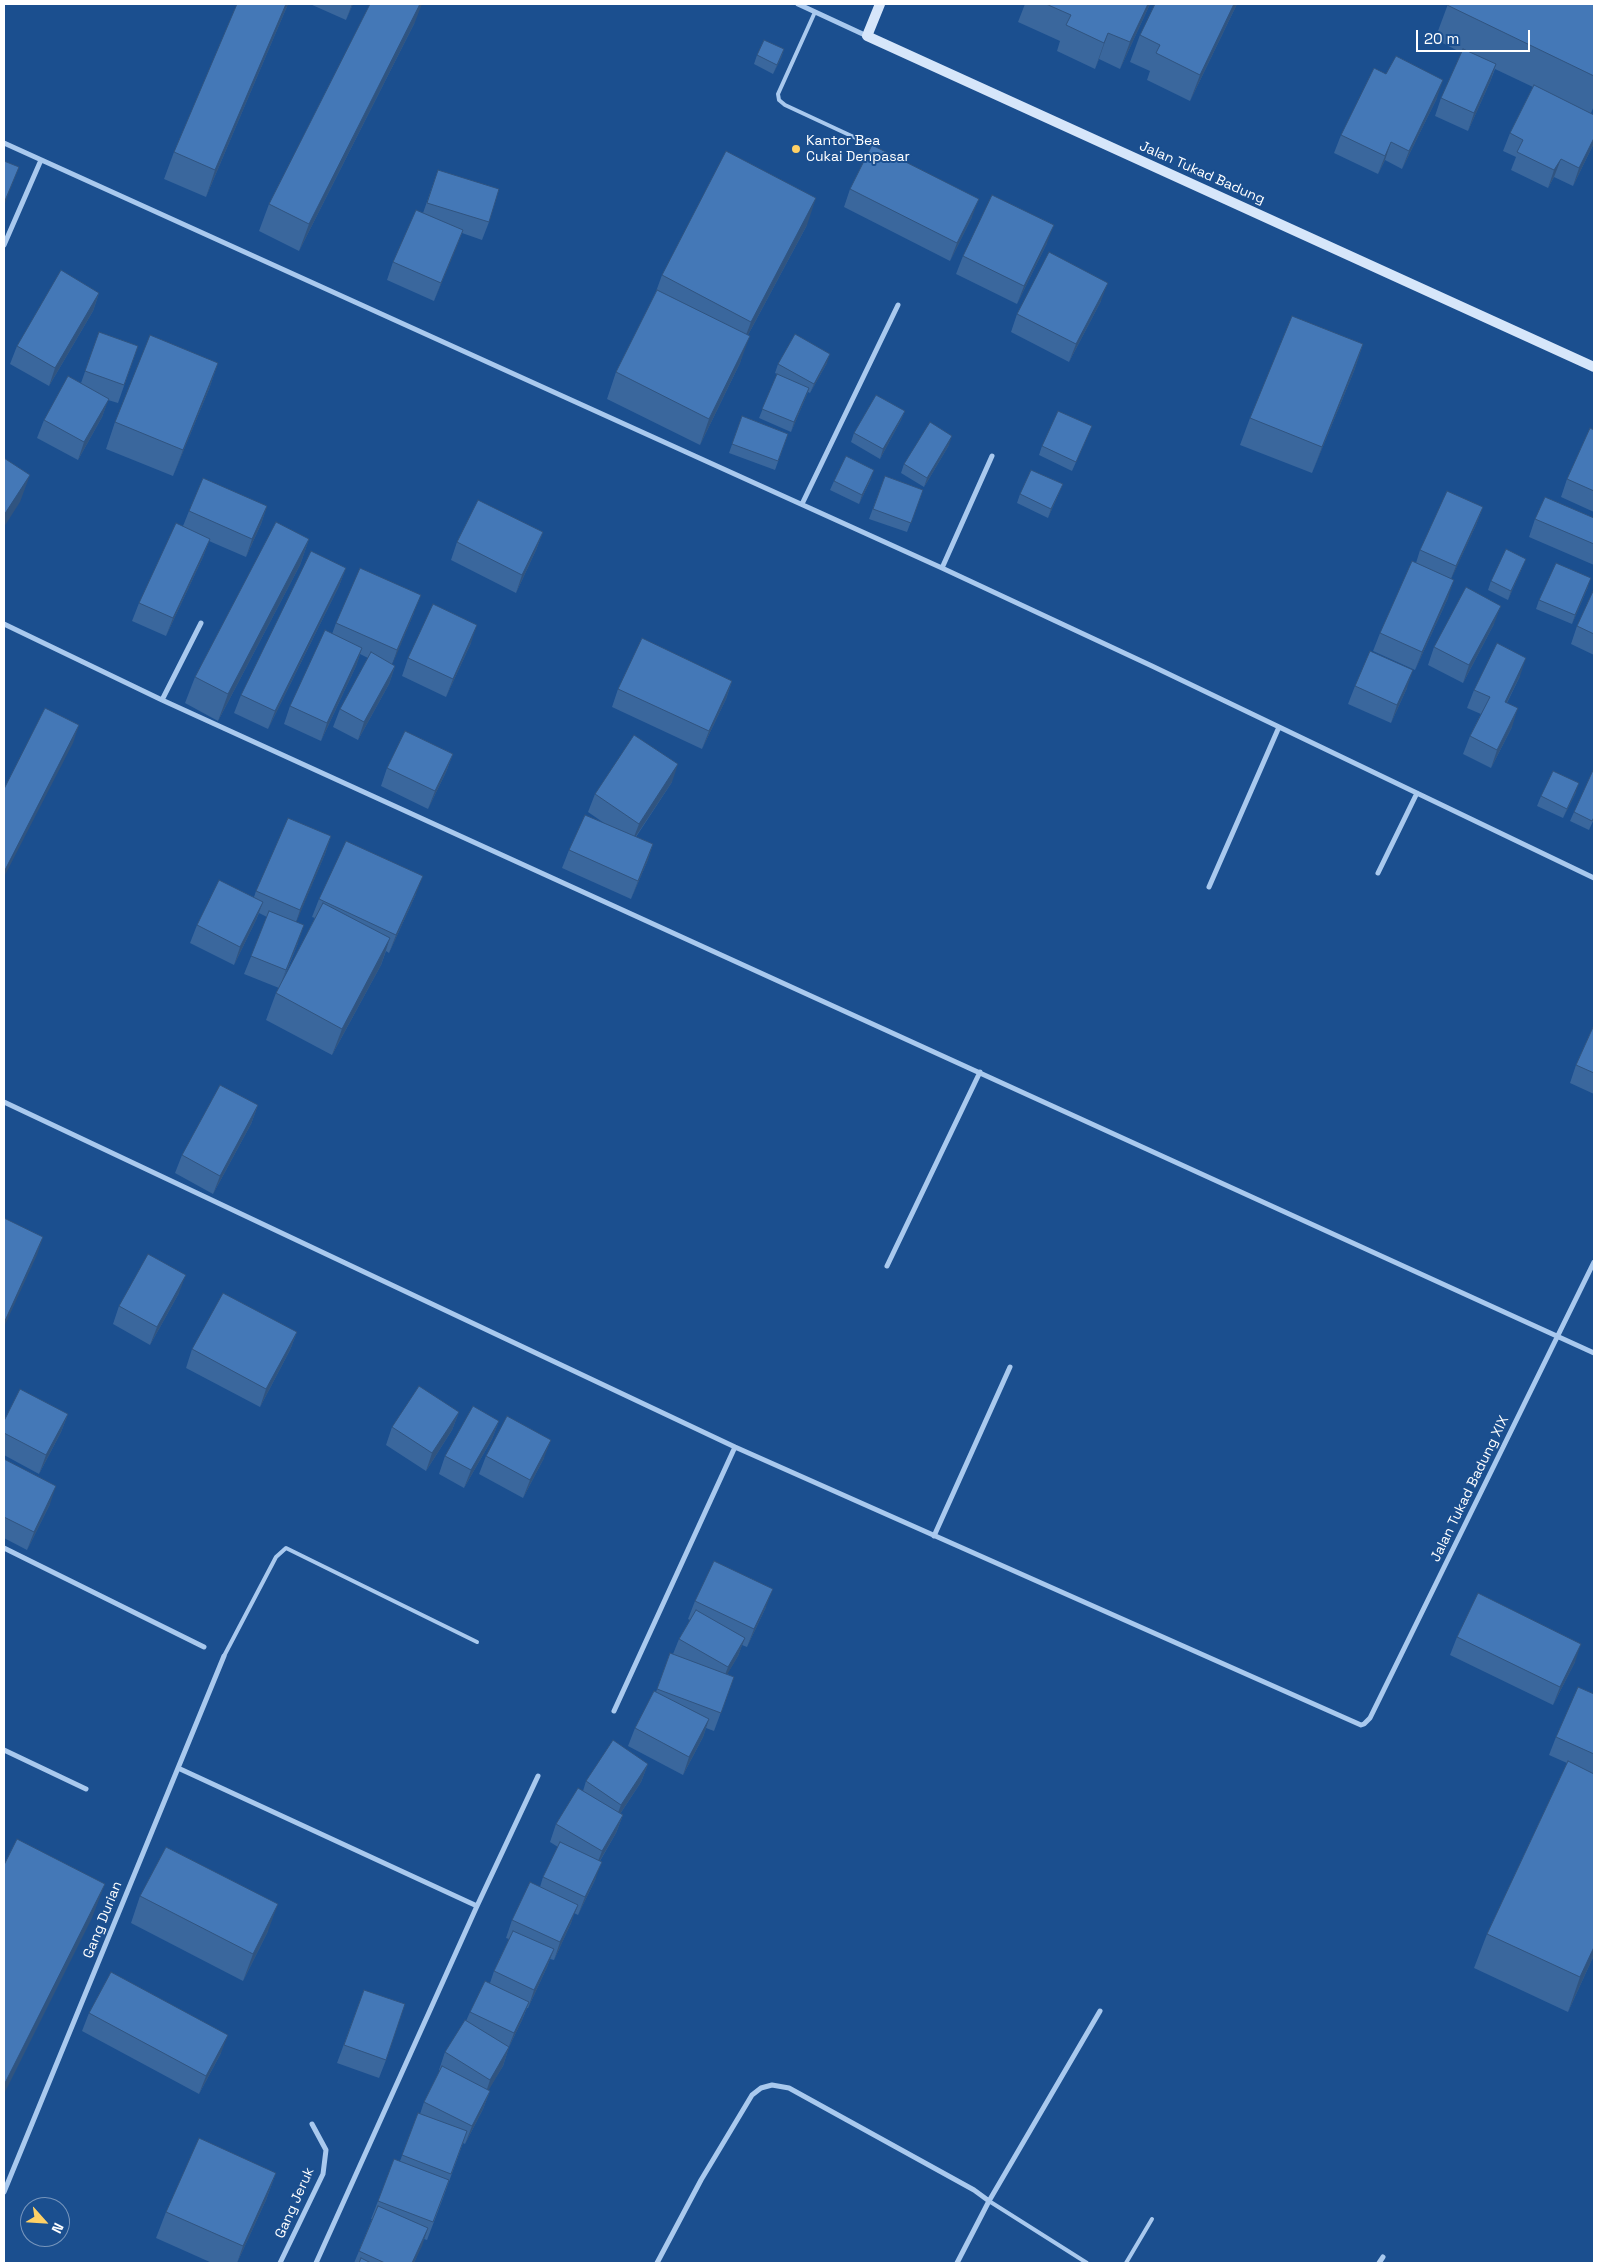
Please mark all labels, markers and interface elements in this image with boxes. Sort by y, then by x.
scale bar [1418,20,1532,52]
text: 20 m [1424,29,1459,48]
place label: Kantor Bea Cukai Denpasar [806,133,910,166]
street label: Jalan Tukad Badung [1137,138,1267,208]
marker: Kantor Bea Cukai Denpasar [790,143,802,155]
street label: Jalan Tukad Badung XIX [1427,1413,1513,1565]
street label: Gang Durian [80,1879,126,1961]
street label: Gang Jeruk [272,2165,318,2241]
north arrow [20,2197,70,2247]
text: N [47,2220,68,2236]

